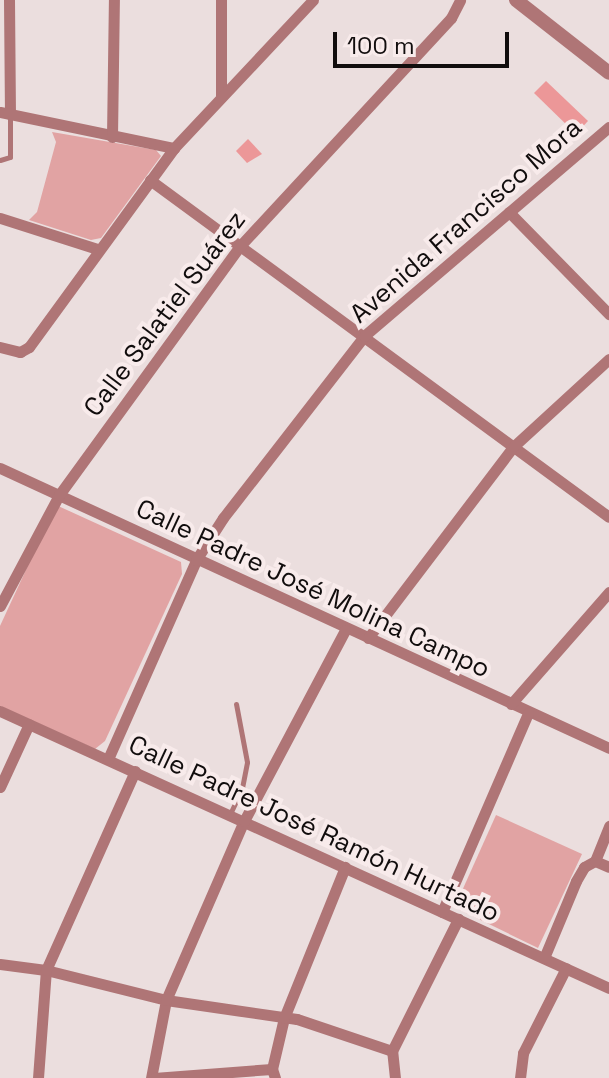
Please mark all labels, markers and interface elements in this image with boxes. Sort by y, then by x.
scale bar [337,16,513,66]
text: 100 m [347,30,415,61]
street label: Avenida Francisco Mora [344,112,588,330]
street label: Calle Salatiel Suárez [78,205,252,423]
street label: Calle Padre José Molina Campo [131,493,495,685]
street label: Calle Padre José Ramón Hurtado [124,729,504,929]

